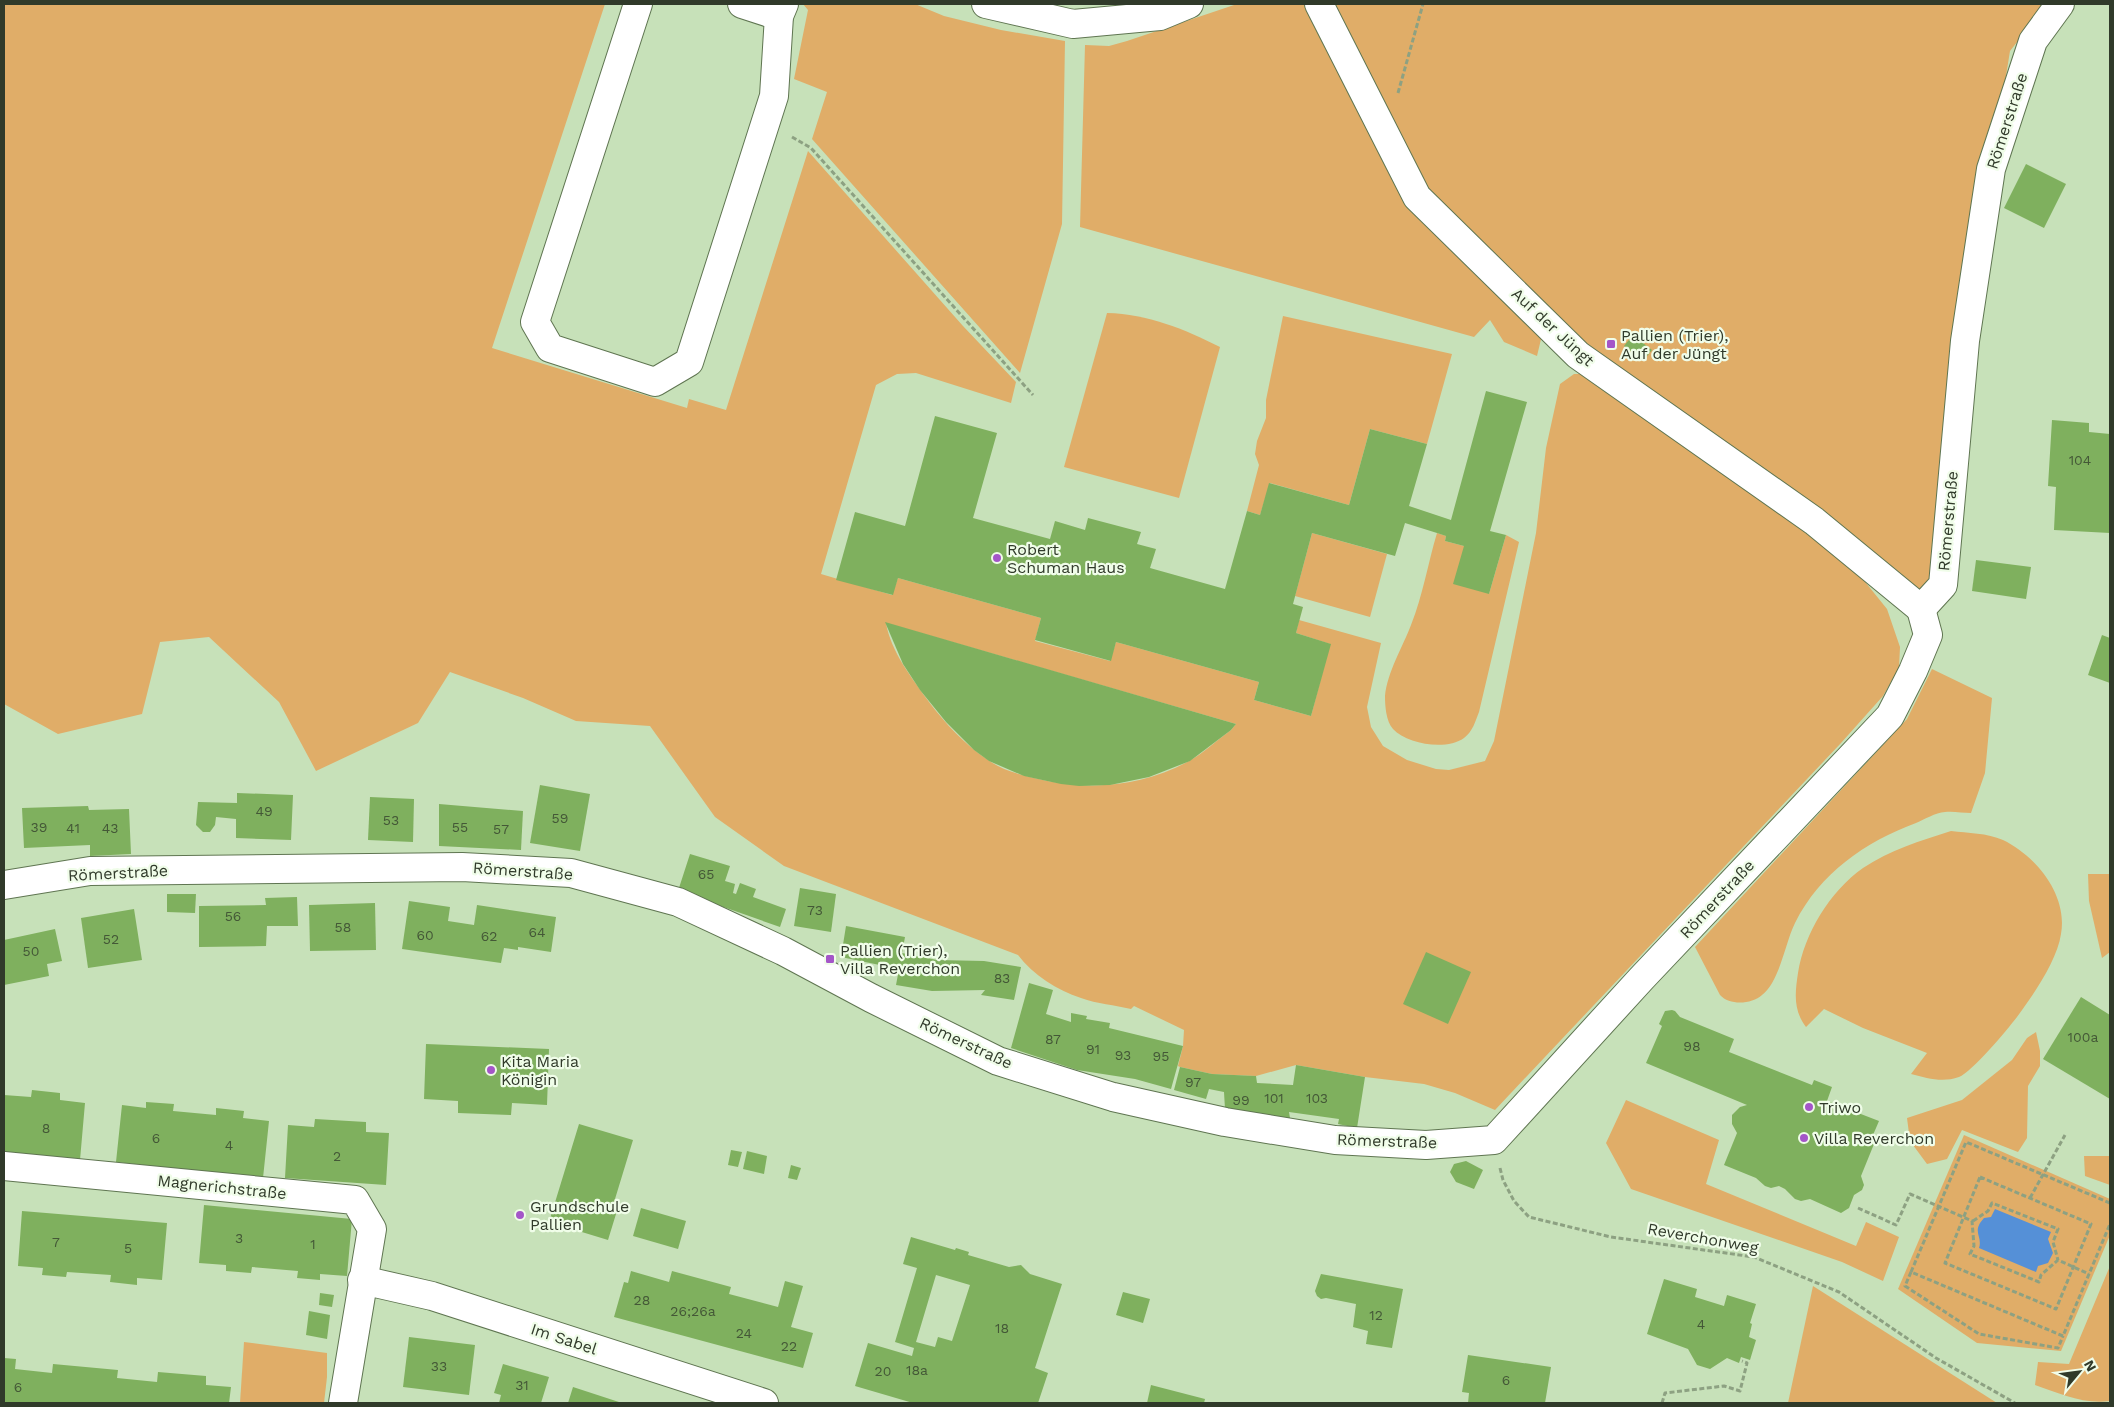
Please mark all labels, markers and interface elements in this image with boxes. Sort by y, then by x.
street label: Römerstraße [1982,70,2032,172]
street label: Auf der Jüngt [1508,284,1598,370]
place label: Pallien (Trier), Auf der Jüngt [1621,326,1728,363]
marker: Pallien (Trier), Auf der Jüngt [1605,338,1617,350]
house number: 104 [2069,452,2091,468]
street label: Römerstraße [1934,470,1962,572]
place label: Robert Schuman Haus [1007,540,1125,577]
marker: Robert Schuman Haus [991,552,1003,564]
house number: 49 [255,803,273,819]
house number: 59 [552,810,568,826]
house number: 53 [383,812,399,828]
house number: 39 [31,819,47,835]
house number: 55 [452,819,468,835]
house number: 41 [66,820,80,836]
house number: 43 [102,820,118,836]
house number: 57 [493,821,509,837]
street label: Römerstraße [1676,856,1758,942]
street label: Römerstraße [472,858,574,884]
street label: Römerstraße [67,861,169,885]
house number: 65 [698,866,714,882]
house number: 73 [807,902,823,918]
house number: 56 [225,908,241,924]
house number: 58 [335,919,351,935]
house number: 64 [528,924,546,940]
house number: 60 [416,927,434,943]
house number: 62 [481,928,497,944]
house number: 52 [103,931,119,947]
place label: Pallien (Trier), Villa Reverchon [840,941,960,978]
house number: 50 [23,943,39,959]
marker: Pallien (Trier), Villa Reverchon [824,953,836,965]
house number: 83 [994,970,1010,986]
street label: Römerstraße [917,1013,1015,1073]
house number: 100a [2068,1029,2098,1045]
house number: 87 [1045,1031,1061,1047]
house number: 98 [1683,1038,1701,1054]
house number: 91 [1086,1041,1100,1057]
house number: 93 [1115,1047,1131,1063]
house number: 95 [1153,1048,1169,1064]
place label: Kita Maria Königin [501,1052,579,1089]
marker: Kita Maria Königin [485,1064,497,1076]
house number: 97 [1185,1074,1201,1090]
house number: 101 [1264,1090,1284,1106]
house number: 103 [1306,1090,1328,1106]
house number: 99 [1232,1092,1250,1108]
place label: Triwo [1819,1098,1861,1117]
marker: Triwo [1803,1101,1815,1113]
house number: 8 [42,1120,50,1136]
place label: Villa Reverchon [1814,1129,1934,1148]
house number: 6 [152,1130,160,1146]
street label: Römerstraße [1337,1130,1437,1152]
marker: Villa Reverchon [1798,1132,1810,1144]
house number: 4 [225,1137,233,1153]
house number: 2 [333,1148,341,1164]
street label: Magnerichstraße [157,1171,287,1203]
place label: Grundschule Pallien [530,1197,629,1234]
marker: Grundschule Pallien [514,1209,526,1221]
street label: Reverchonweg [1646,1219,1760,1257]
house number: 3 [235,1230,243,1246]
house number: 7 [52,1234,60,1250]
house number: 1 [310,1236,316,1252]
house number: 5 [124,1240,132,1256]
house number: 28 [634,1292,650,1308]
house number: 26;26a [670,1303,716,1319]
house number: 12 [1369,1307,1383,1323]
house number: 4 [1697,1316,1705,1332]
street label: Im Sabel [528,1319,600,1359]
house number: 18 [995,1320,1009,1336]
house number: 24 [736,1325,752,1341]
house number: 22 [781,1338,797,1354]
north arrow [2054,1347,2104,1397]
text: N [2081,1357,2100,1374]
house number: 33 [431,1358,447,1374]
house number: 18a [906,1362,928,1378]
house number: 20 [875,1363,891,1379]
house number: 6 [1502,1372,1510,1388]
house number: 31 [515,1377,529,1393]
house number: 6 [14,1379,22,1395]

